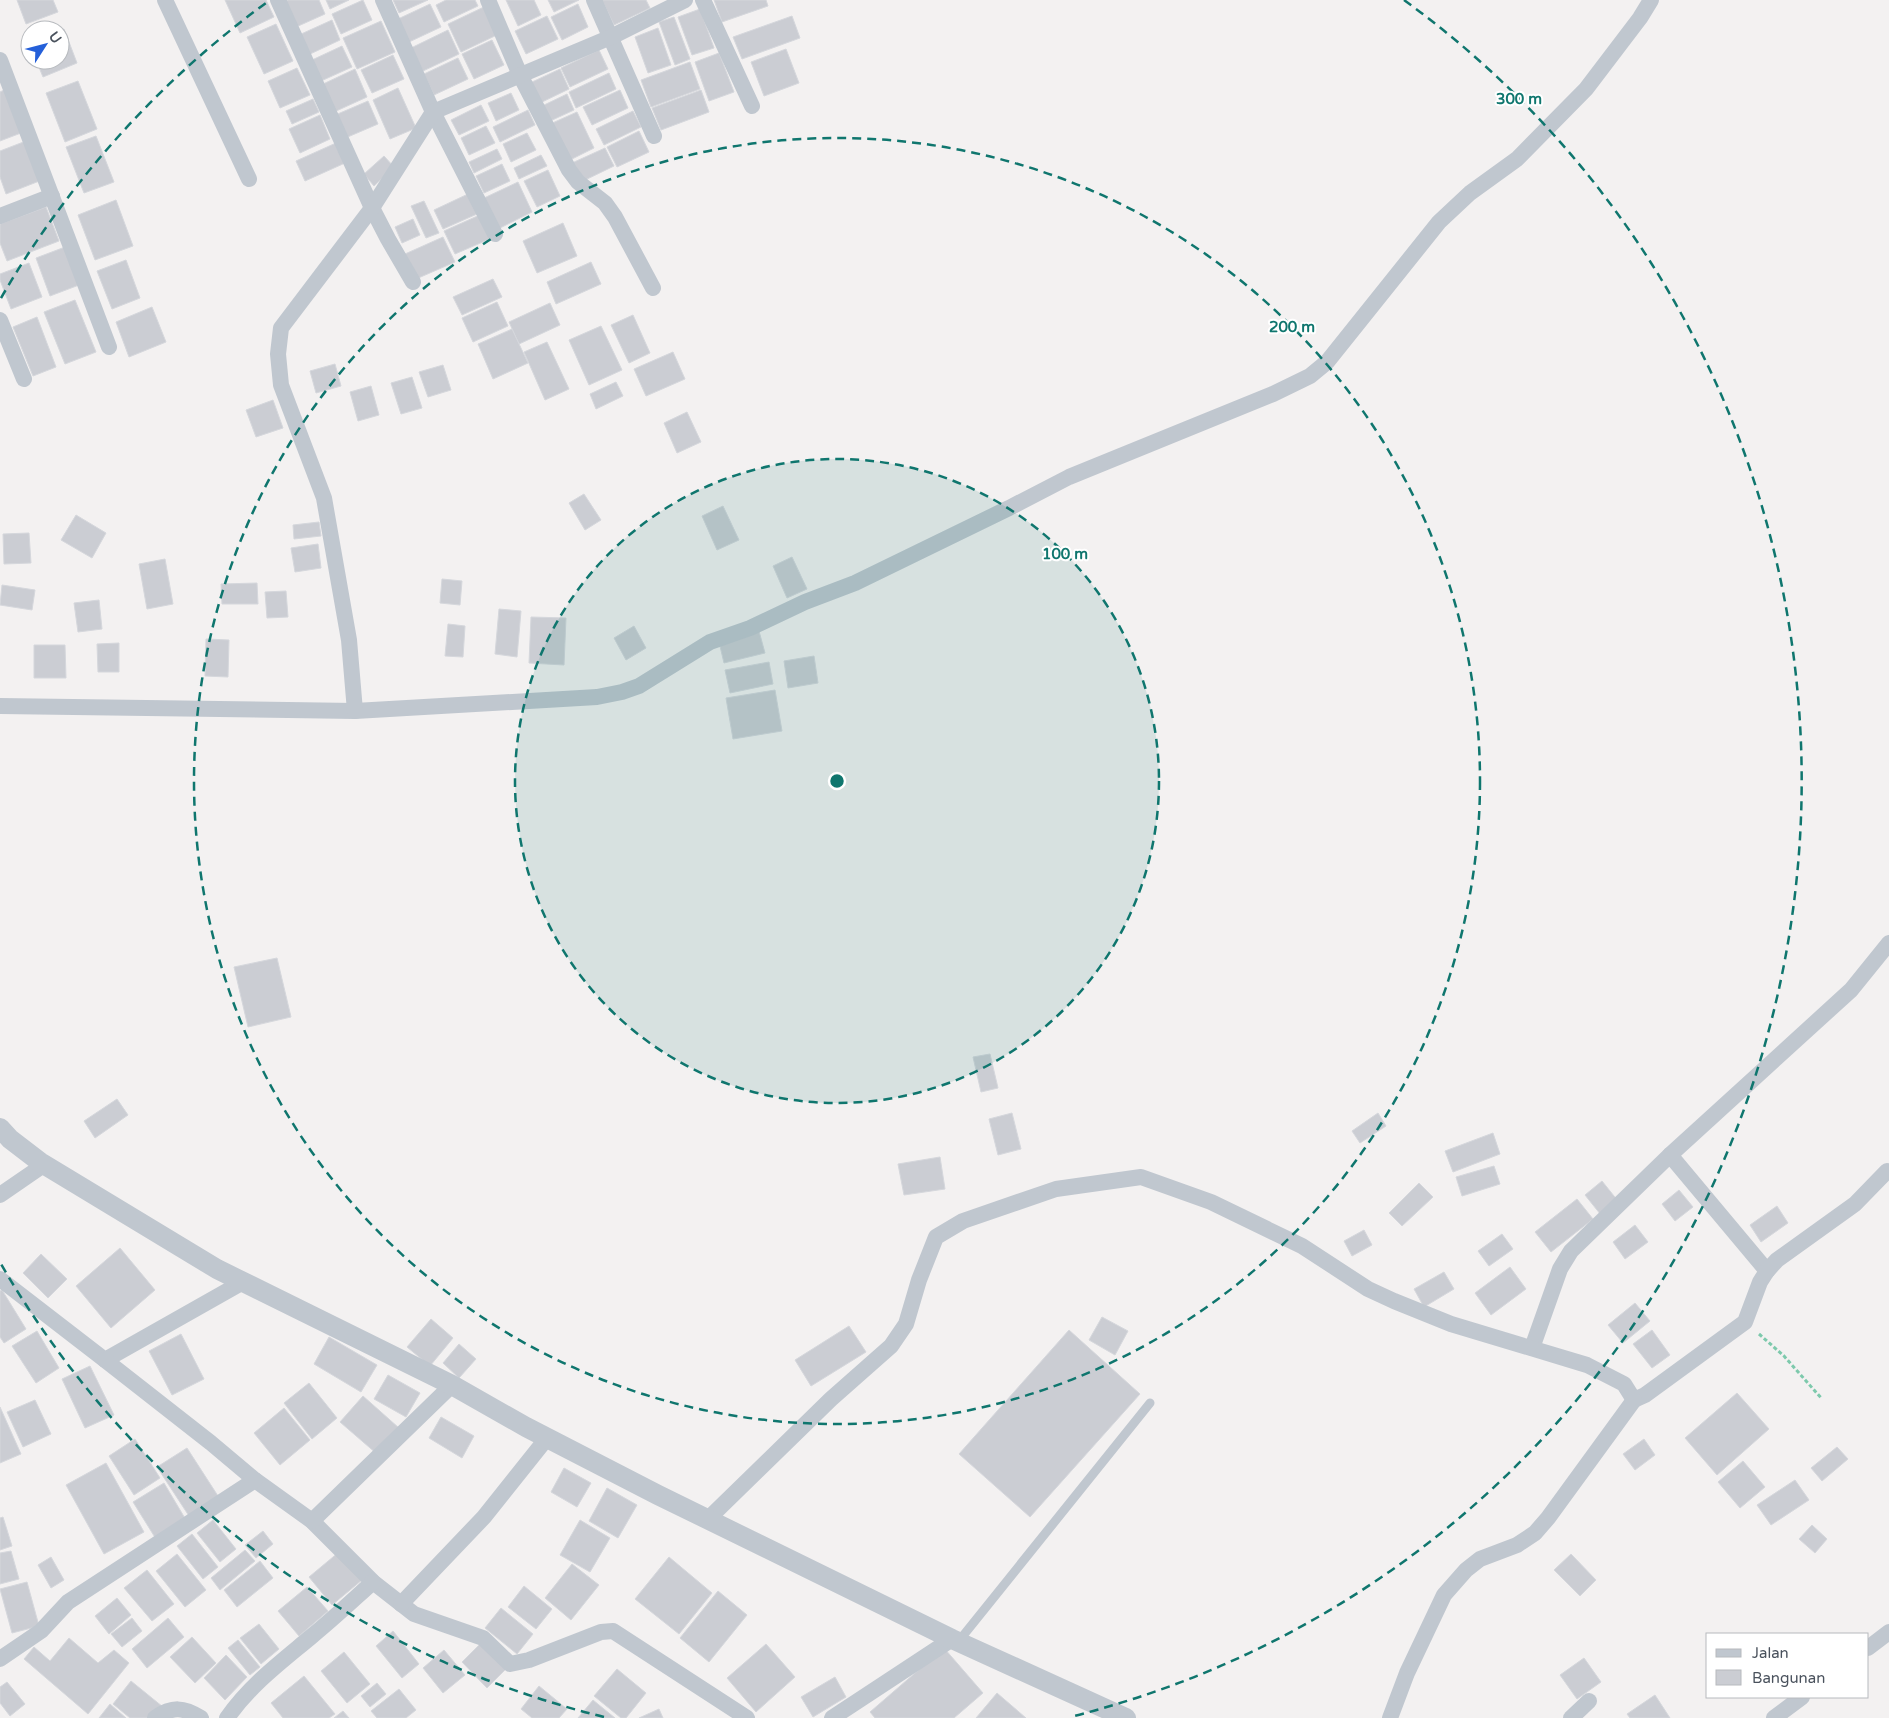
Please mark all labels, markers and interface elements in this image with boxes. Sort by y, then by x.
north arrow [20,20,70,70]
text: U [45,28,65,47]
text: 300 m [1496,90,1542,108]
text: 200 m [1269,318,1315,336]
text: 100 m [1042,545,1088,563]
centre of rings [828,772,846,790]
legend [1706,1633,1869,1698]
text: Jalan [1752,1644,1789,1662]
text: Bangunan [1752,1669,1825,1687]

